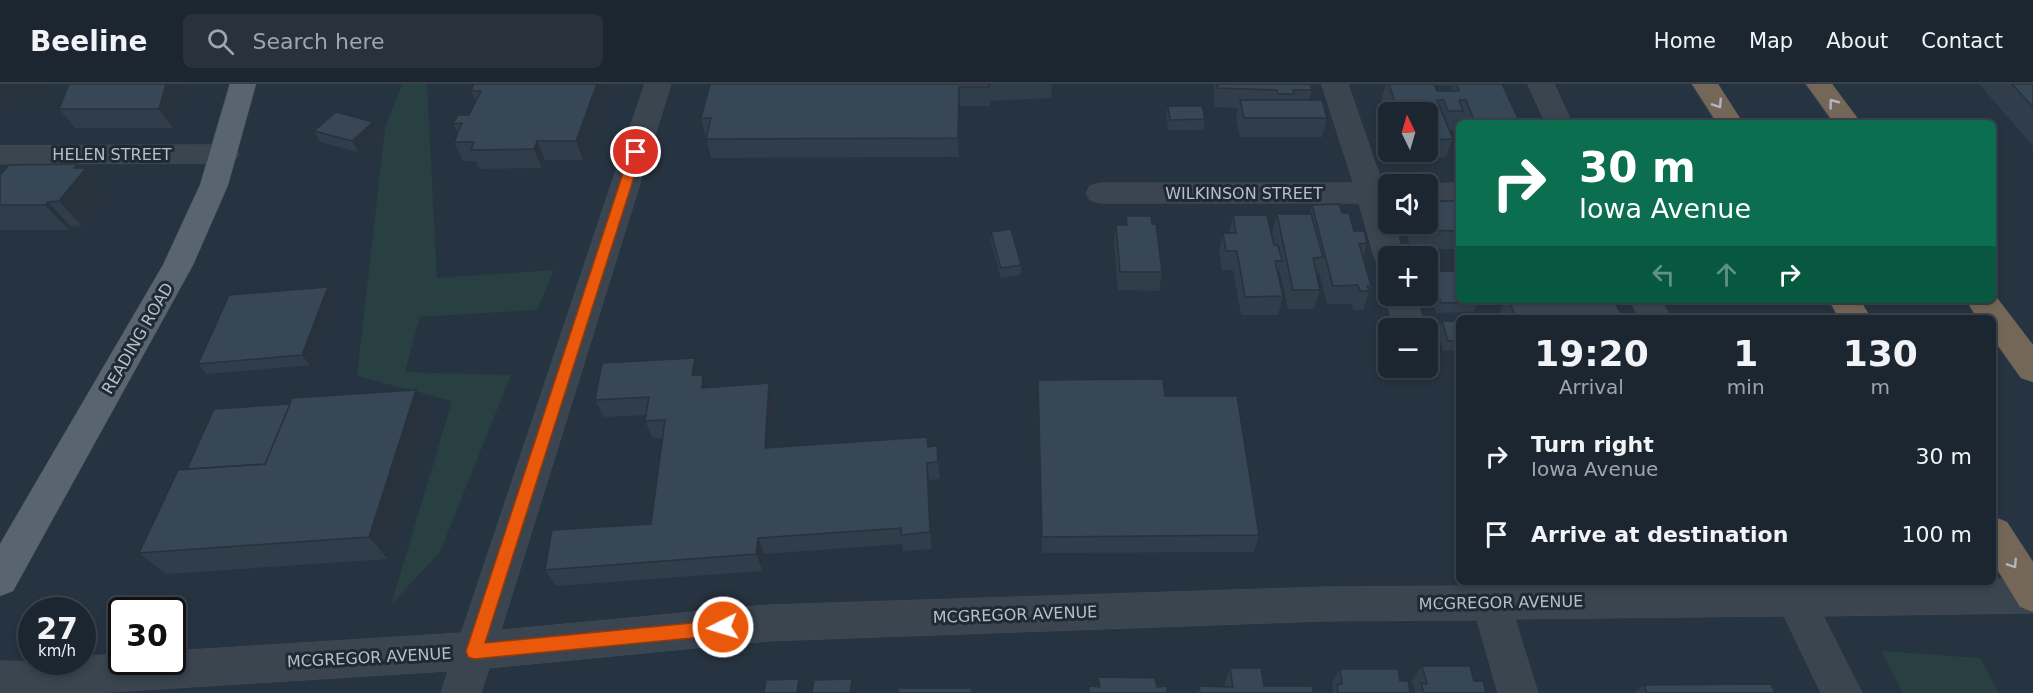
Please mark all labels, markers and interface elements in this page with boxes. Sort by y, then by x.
search box [183,14,603,68]
text: Beeline [30,25,147,58]
icon: search [204,25,237,58]
text: Search here [252,29,385,54]
text: Home [1654,29,1716,53]
text: Map [1749,29,1793,53]
text: About [1826,29,1888,53]
text: Contact [1921,29,2003,53]
one-way arrow [1710,97,1721,108]
one-way arrow [1830,99,1841,110]
north arrow [1378,102,1438,162]
map controls [1378,102,1438,378]
pin [610,126,661,177]
icon: arrive [619,135,652,168]
text: 30 m [1579,143,1696,192]
icon: right [1480,144,1558,222]
street label: HELEN STREET [52,145,172,164]
button: sound [1378,174,1438,234]
street label: WILKINSON STREET [1165,184,1323,203]
text: Iowa Avenue [1579,193,1751,224]
button: + [1378,246,1438,306]
icon: left [1647,258,1680,291]
icon: ahead [1710,258,1743,291]
icon: right [1773,258,1806,291]
street label: READING ROAD [98,279,177,397]
button: − [1378,318,1438,378]
text: 19:20 [1534,333,1649,374]
text: 1 [1733,333,1758,374]
text: 130 [1843,333,1918,374]
text: Arrival [1559,375,1624,399]
text: min [1727,375,1765,399]
text: m [1871,375,1890,399]
text: Turn right [1531,432,1654,457]
icon: right [1480,440,1513,473]
text: 30 m [1916,444,1972,469]
text: Iowa Avenue [1531,457,1658,481]
icon: arrive [1480,518,1513,551]
text: Arrive at destination [1531,522,1788,547]
text: 100 m [1902,522,1972,547]
one-way arrow [2006,558,2018,568]
street label: MCGREGOR AVENUE [1419,592,1583,613]
position arrow [691,595,755,659]
speed limit sign: 30 [108,597,186,675]
street label: MCGREGOR AVENUE [932,602,1098,627]
text: 27 [36,611,78,646]
text: km/h [38,642,76,660]
street label: MCGREGOR AVENUE [286,644,452,671]

